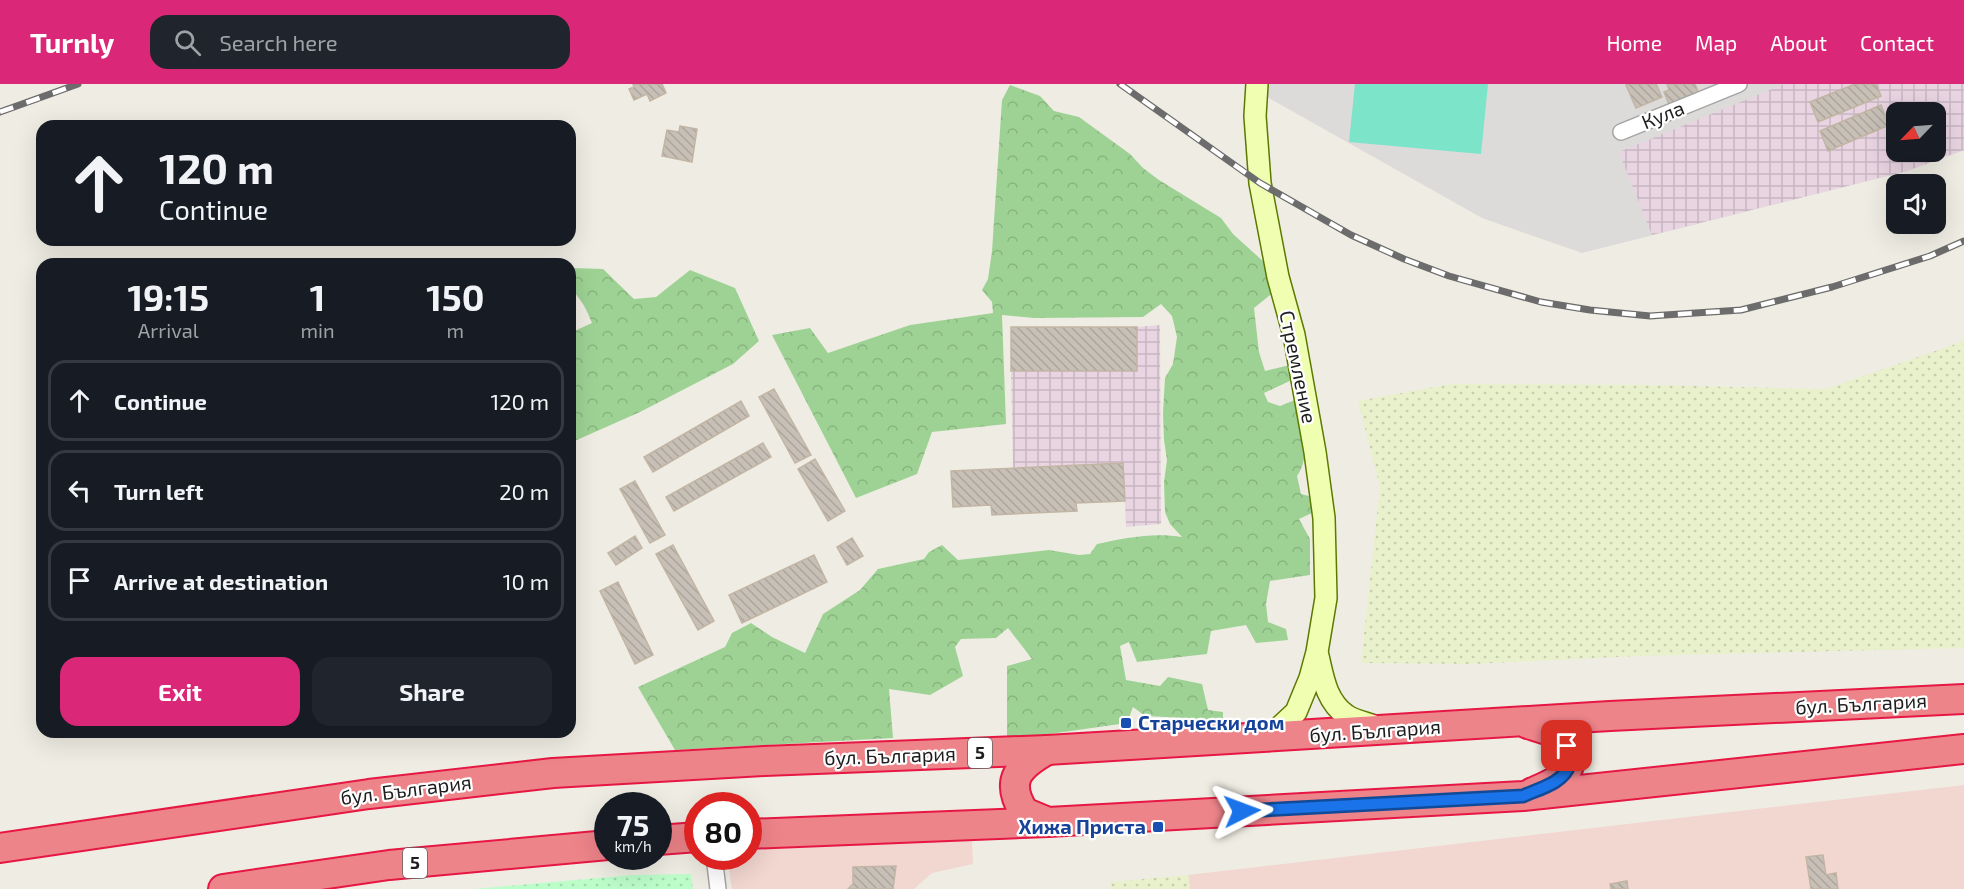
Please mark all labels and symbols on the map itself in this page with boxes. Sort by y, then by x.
street label: Кула [1638,95,1688,134]
north arrow [1886,102,1946,162]
street label: Стремление [1275,308,1323,425]
street label: бул. България [1794,688,1928,719]
place label: Старчески дом [1138,710,1284,734]
street label: бул. България [1308,713,1442,748]
marker: Старчески дом [1119,716,1133,730]
pin [1541,720,1592,771]
road number: 5 [968,738,992,768]
street label: бул. България [824,741,956,770]
street label: бул. България [339,769,473,810]
position arrow [1210,779,1274,843]
speed limit sign: 80 [684,792,762,870]
place label: Хижа Приста [1019,814,1146,838]
marker: Хижа Приста [1151,820,1165,834]
road number: 5 [403,848,427,878]

